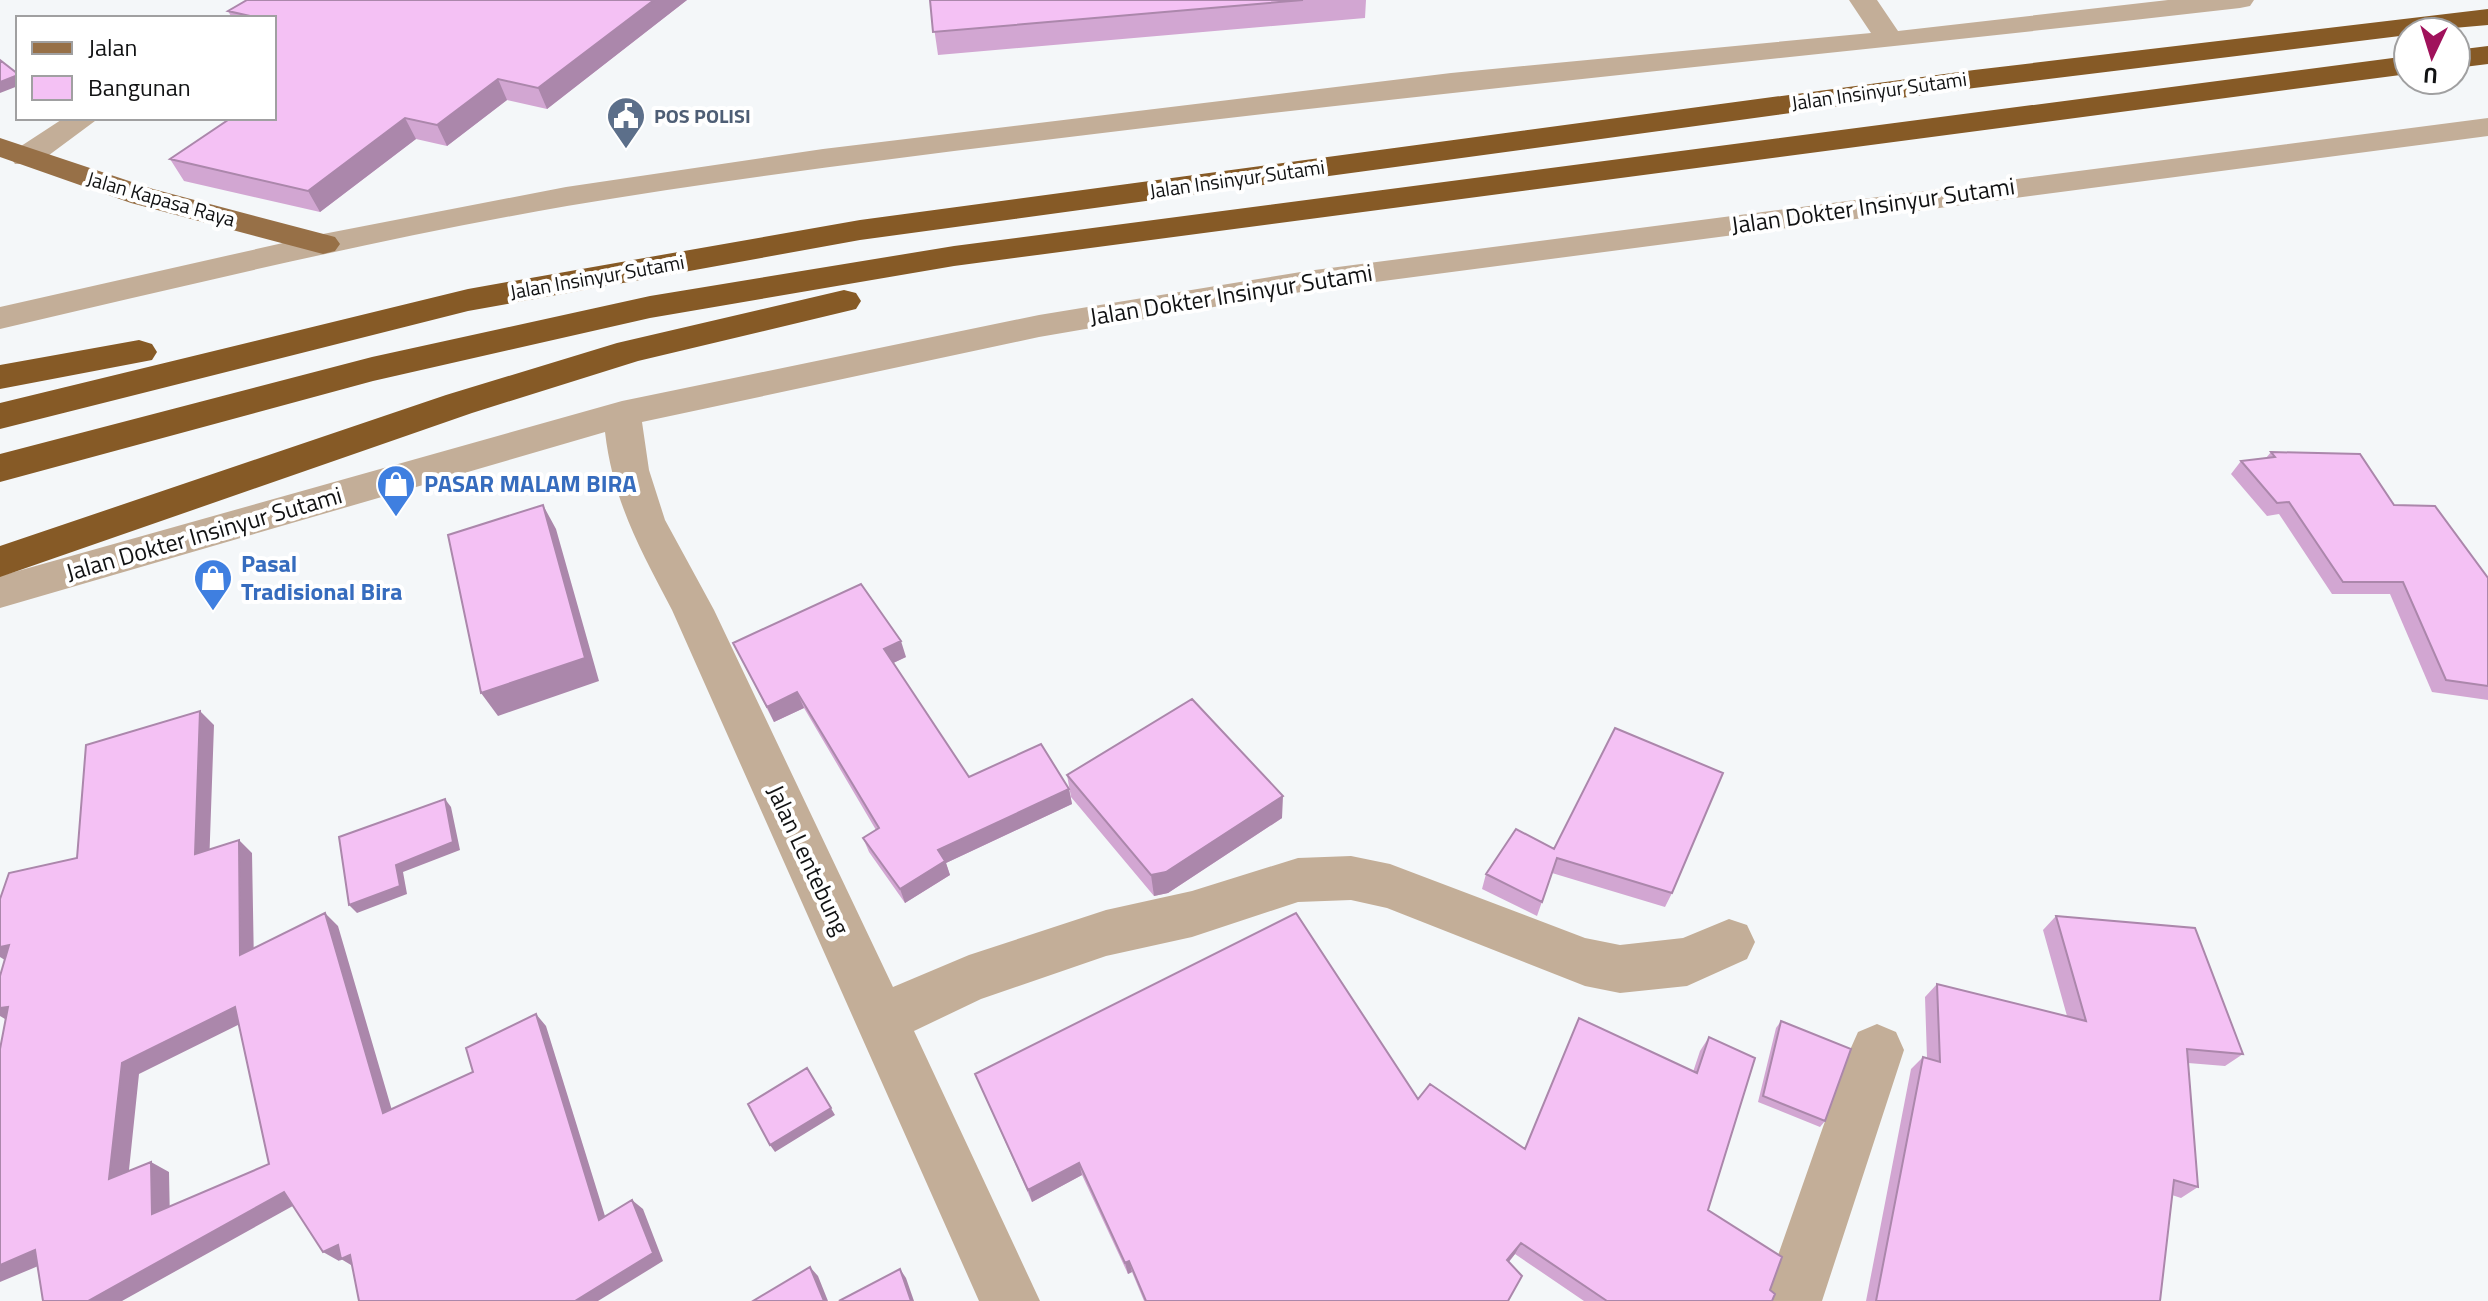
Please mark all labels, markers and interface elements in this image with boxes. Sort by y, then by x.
legend [16,16,276,120]
north arrow [2392,16,2472,96]
text: Jalan [88,29,137,65]
text: U [2422,58,2439,93]
street label: Jalan Insinyur Sutami [1789,63,1969,118]
text: Bangunan [88,69,191,105]
public building icon: POS POLISI [605,95,647,150]
place label: POS POLISI [654,100,751,131]
street label: Jalan Insinyur Sutami [1147,151,1327,206]
street label: Jalan Kapasa Raya [83,163,239,235]
street label: Jalan Dokter Insinyur Sutami [1729,167,2017,243]
street label: Jalan Insinyur Sutami [507,246,687,307]
street label: Jalan Dokter Insinyur Sutami [1087,254,1375,334]
shop icon: PASAR MALAM BIRA [375,463,417,518]
place label: PASAR MALAM BIRA [424,465,637,501]
street label: Jalan Dokter Insinyur Sutami [61,476,346,590]
place label: Pasal Tradisional Bira [241,545,403,609]
shop icon: Pasal Tradisional Bira [192,557,234,612]
street label: Jalan Lentebung [758,778,859,941]

